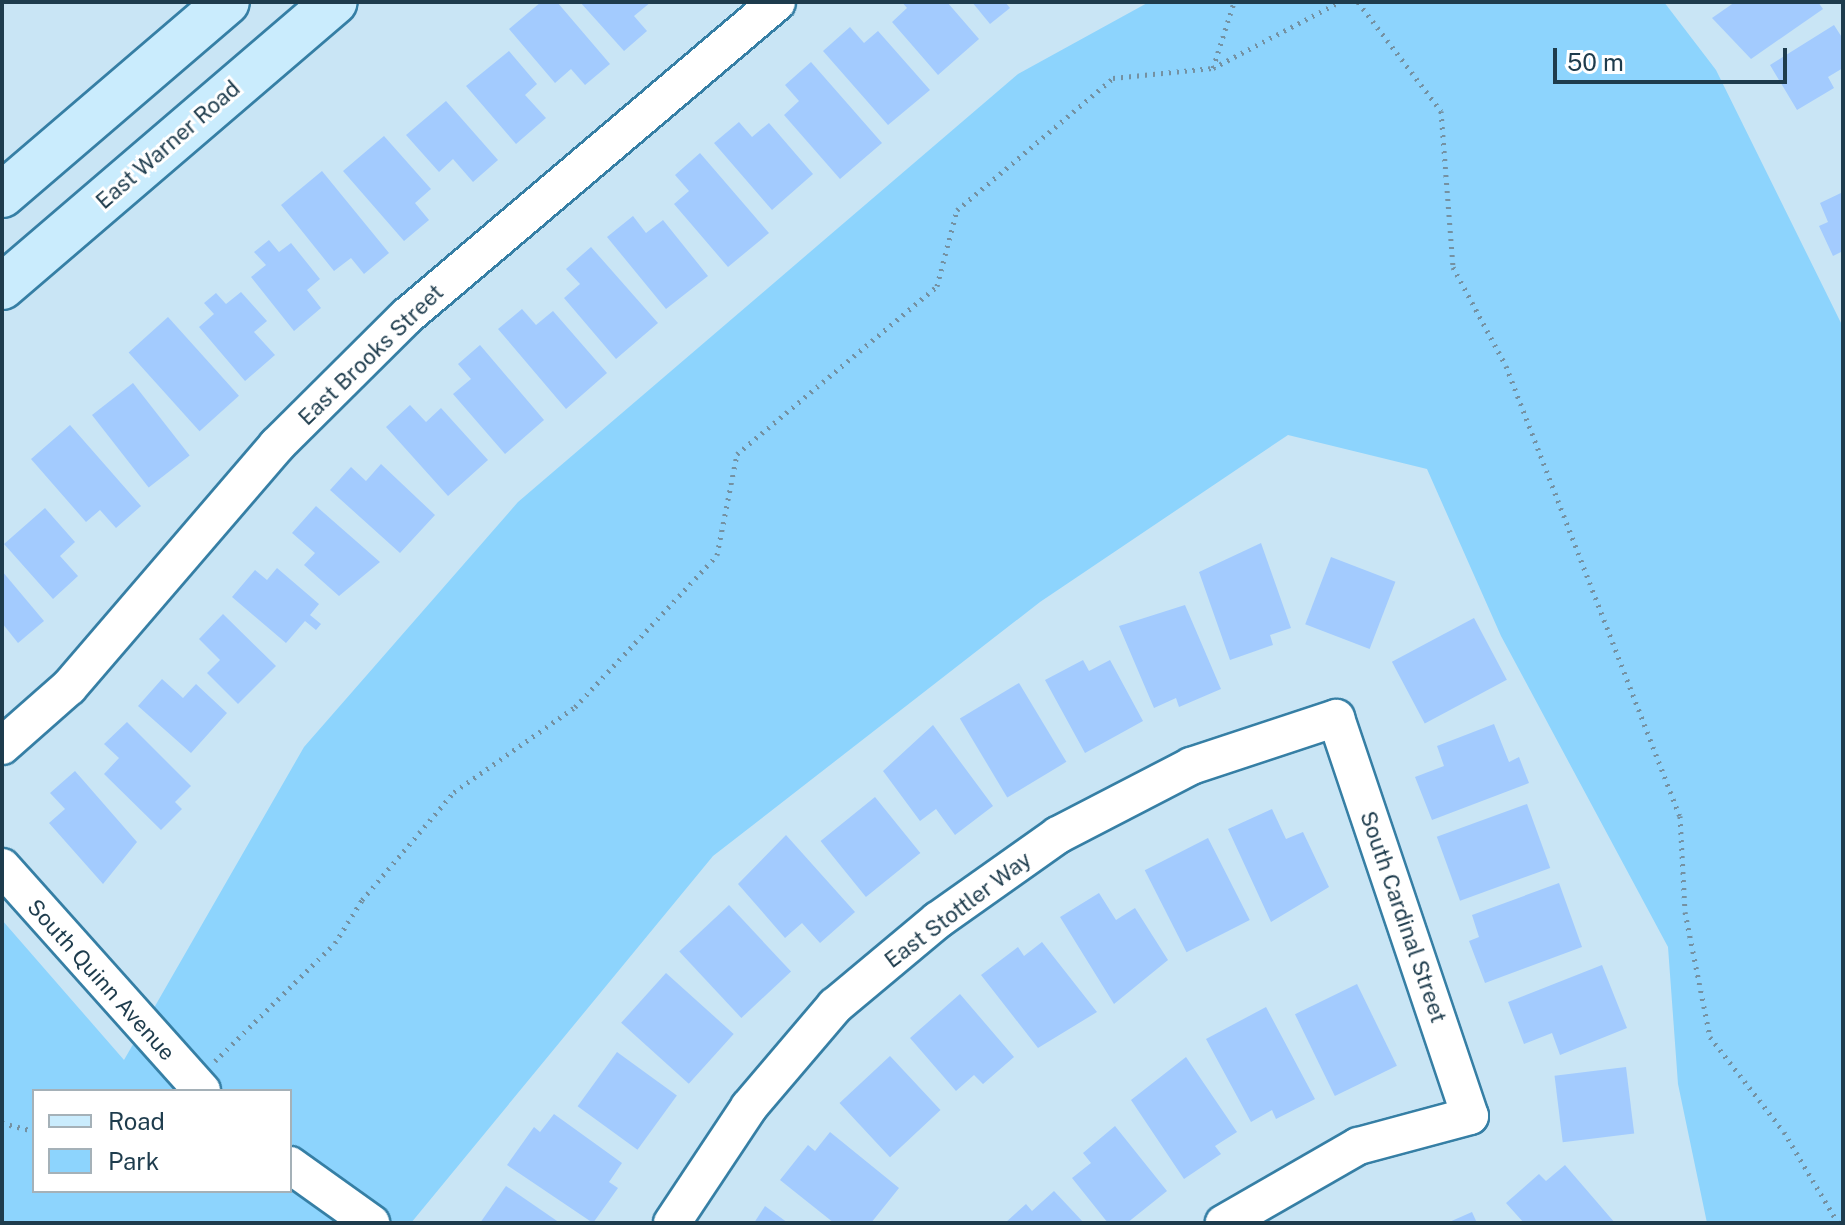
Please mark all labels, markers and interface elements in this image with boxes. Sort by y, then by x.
scale bar [1557,32,1791,82]
text: 50 m [1567,48,1624,76]
street label: East Warner Road [91,75,245,215]
street label: East Brooks Street [293,279,449,431]
street label: South Cardinal Street [1354,808,1452,1026]
street label: East Stottler Way [879,846,1037,974]
street label: South Quinn Avenue [22,894,180,1066]
legend [32,1089,292,1193]
text: Road [108,1107,165,1135]
text: Park [108,1147,159,1175]

